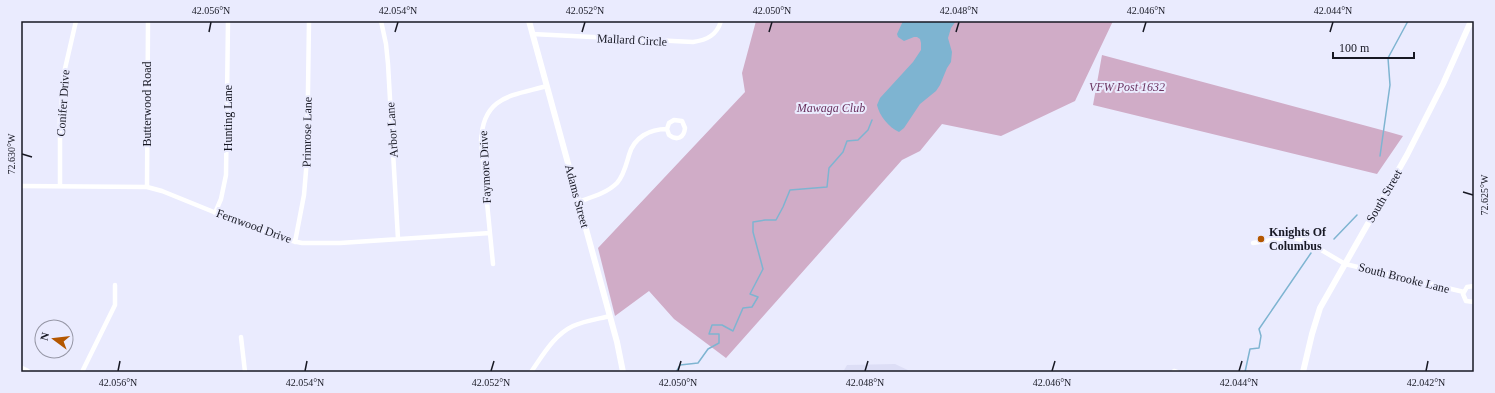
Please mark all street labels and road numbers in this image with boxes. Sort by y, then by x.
street label: Mallard Circle [597,31,667,49]
street label: Butterwood Road [140,62,154,147]
street label: Conifer Drive [54,69,72,137]
street label: Hunting Lane [221,85,235,151]
street label: Primrose Lane [299,97,315,167]
street label: Arbor Lane [383,102,401,158]
street label: Faymore Drive [476,130,494,204]
street label: Adams Street [562,163,592,230]
street label: South Street [1363,166,1405,225]
street label: Fernwood Drive [214,206,294,246]
street label: South Brooke Lane [1357,260,1451,296]

